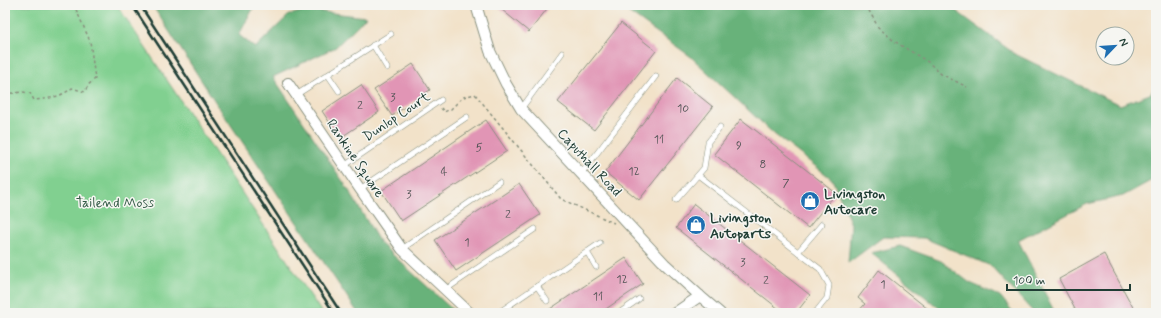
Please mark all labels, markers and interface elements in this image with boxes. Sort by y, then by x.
north arrow [1095,26,1135,66]
text: N [1115,36,1131,48]
street label: Dunlop Court [360,87,434,146]
house number: 3 [390,90,396,106]
house number: 2 [357,98,363,114]
house number: 10 [677,101,689,117]
street label: Rankine Square [322,116,388,202]
street label: Caputhall Road [553,125,625,201]
house number: 11 [654,132,664,148]
house number: 9 [736,138,742,154]
house number: 5 [475,140,483,156]
house number: 8 [760,157,766,173]
house number: 4 [441,164,448,180]
house number: 12 [628,164,640,180]
house number: 7 [782,176,790,192]
place label: Livingston Autocare [824,185,885,219]
house number: 3 [406,187,412,203]
shop icon: Livingston Autocare [799,190,821,212]
park label: Tailend Moss [76,194,154,212]
house number: 2 [505,207,511,223]
place label: Livingston Autoparts [710,209,772,243]
shop icon: Livingston Autoparts [685,214,707,236]
house number: 1 [464,235,470,251]
house number: 3 [740,255,746,271]
scale bar [1007,266,1130,292]
house number: 12 [616,272,628,288]
house number: 2 [763,273,769,289]
text: 100 m [1013,273,1045,289]
house number: 1 [880,277,886,293]
house number: 11 [593,289,603,305]

